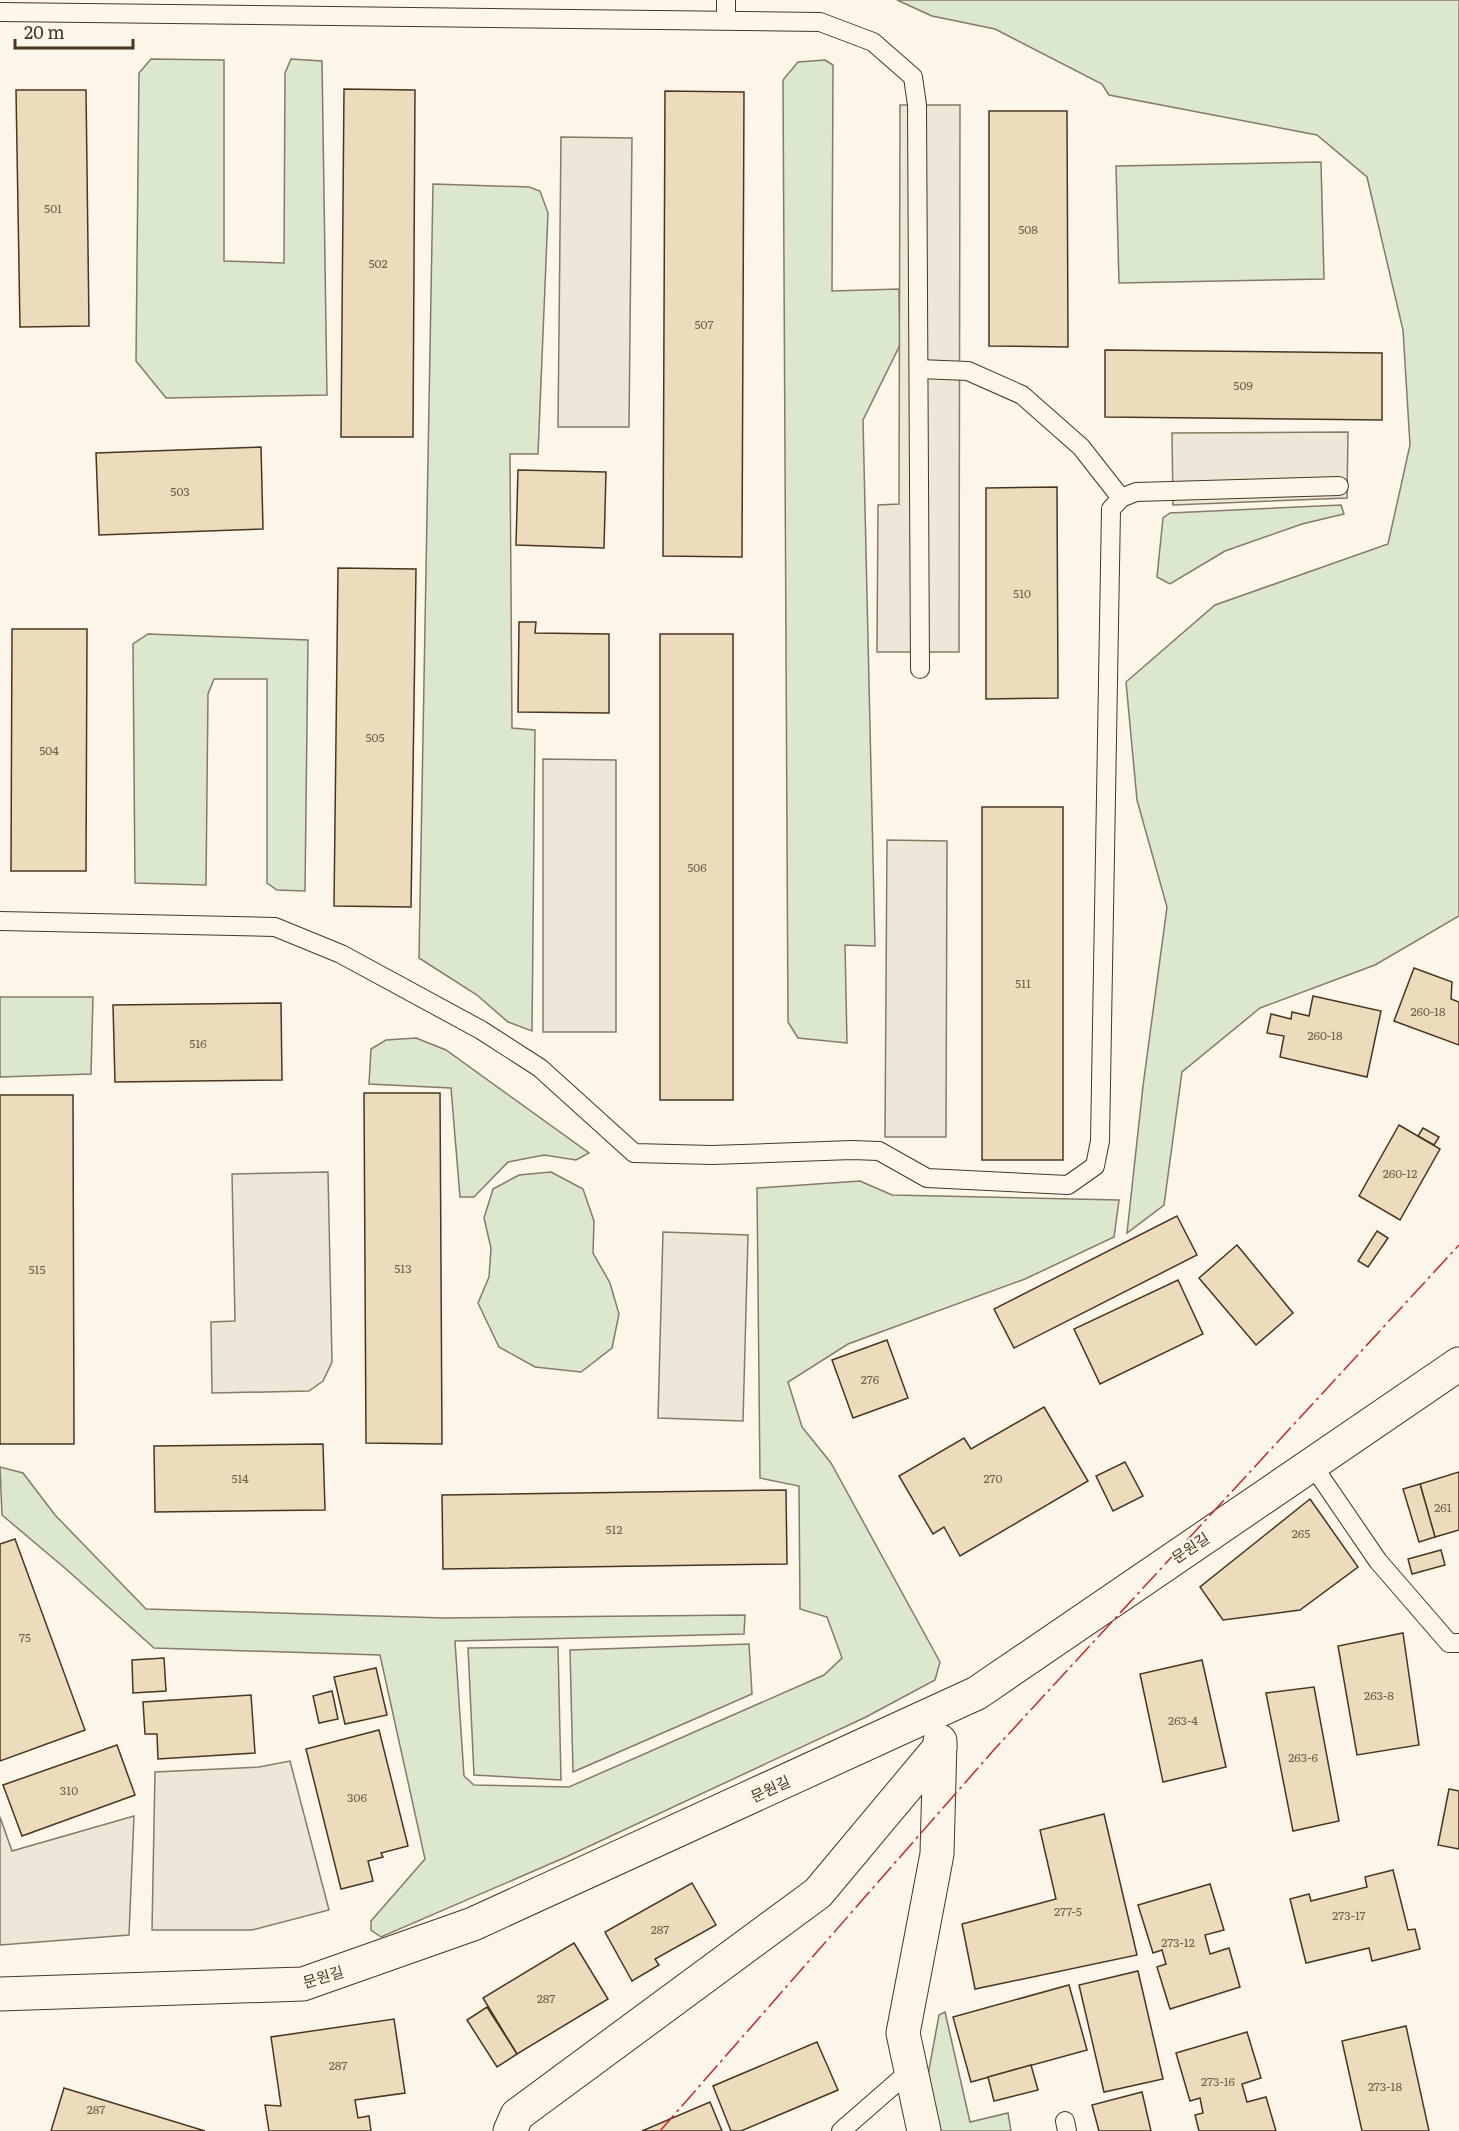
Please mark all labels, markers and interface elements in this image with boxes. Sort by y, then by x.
scale bar [15,12,134,50]
text: 20 m [24,18,65,45]
house number: 501 [44,199,62,217]
house number: 508 [1018,220,1038,238]
house number: 502 [369,254,388,272]
house number: 507 [694,315,714,333]
house number: 509 [1233,376,1253,394]
house number: 503 [170,482,190,500]
house number: 510 [1013,584,1031,602]
house number: 505 [365,728,385,746]
house number: 504 [39,741,59,759]
house number: 506 [687,858,707,876]
house number: 511 [1015,974,1031,992]
house number: 260-18 [1410,1002,1446,1020]
house number: 260-18 [1307,1026,1343,1044]
house number: 516 [189,1034,207,1052]
house number: 260-12 [1383,1164,1417,1182]
house number: 513 [394,1259,412,1277]
house number: 515 [28,1260,46,1278]
house number: 276 [861,1370,880,1388]
house number: 514 [231,1469,249,1487]
house number: 270 [984,1469,1003,1487]
house number: 261 [1434,1498,1452,1516]
house number: 512 [605,1520,623,1538]
house number: 265 [1292,1524,1310,1542]
street label: 문원길 [1166,1526,1214,1568]
house number: 75 [19,1628,31,1646]
house number: 263-8 [1364,1686,1394,1704]
house number: 263-4 [1168,1711,1198,1729]
house number: 263-6 [1288,1748,1318,1766]
street label: 문원길 [746,1769,794,1807]
house number: 310 [60,1781,78,1799]
house number: 306 [347,1788,367,1806]
house number: 277-5 [1054,1902,1082,1920]
house number: 273-17 [1332,1906,1366,1924]
house number: 287 [651,1920,669,1938]
house number: 273-12 [1161,1933,1195,1951]
street label: 문원길 [300,1959,346,1993]
house number: 287 [537,1989,555,2007]
house number: 287 [329,2056,347,2074]
house number: 273-16 [1201,2072,1236,2090]
house number: 273-18 [1368,2077,1402,2095]
house number: 287 [87,2100,105,2118]

